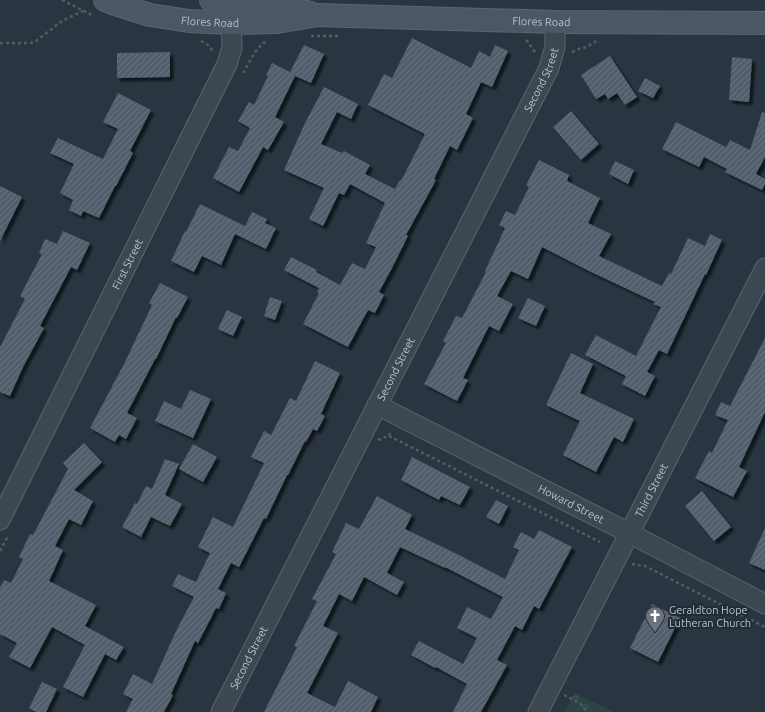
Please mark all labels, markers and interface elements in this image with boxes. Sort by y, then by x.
street label: Flores Road [180,14,239,29]
street label: Flores Road [512,15,570,28]
street label: Second Street [522,46,561,114]
street label: First Street [110,236,145,291]
street label: Second Street [375,335,417,403]
street label: Third Street [633,461,670,519]
street label: Howard Street [536,482,607,526]
place label: Geraldton Hope Lutheran Church [669,604,751,629]
church icon: Geraldton Hope Lutheran Church [644,605,666,633]
street label: Second Street [228,623,270,691]

